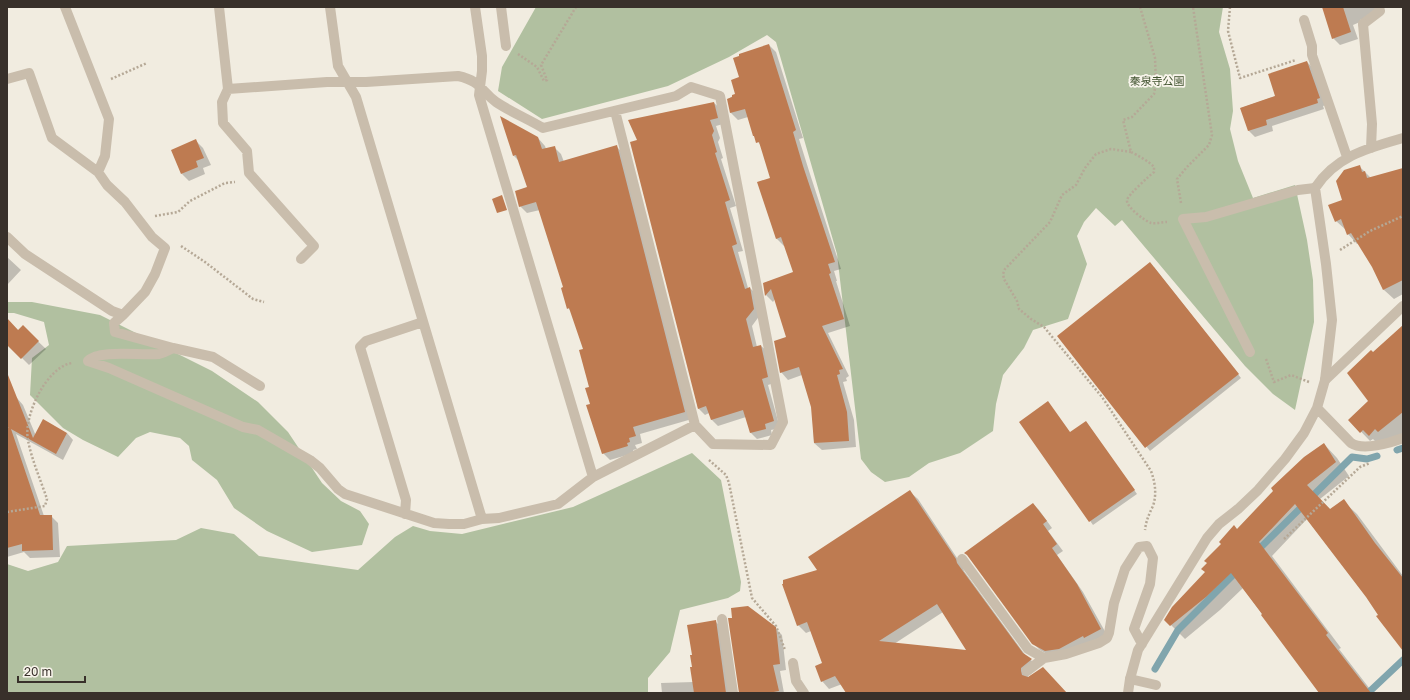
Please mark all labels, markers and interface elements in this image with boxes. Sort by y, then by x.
park label: 秦泉寺公園 [1130,74,1185,87]
scale bar [18,658,85,684]
text: 20 m [24,664,52,679]

